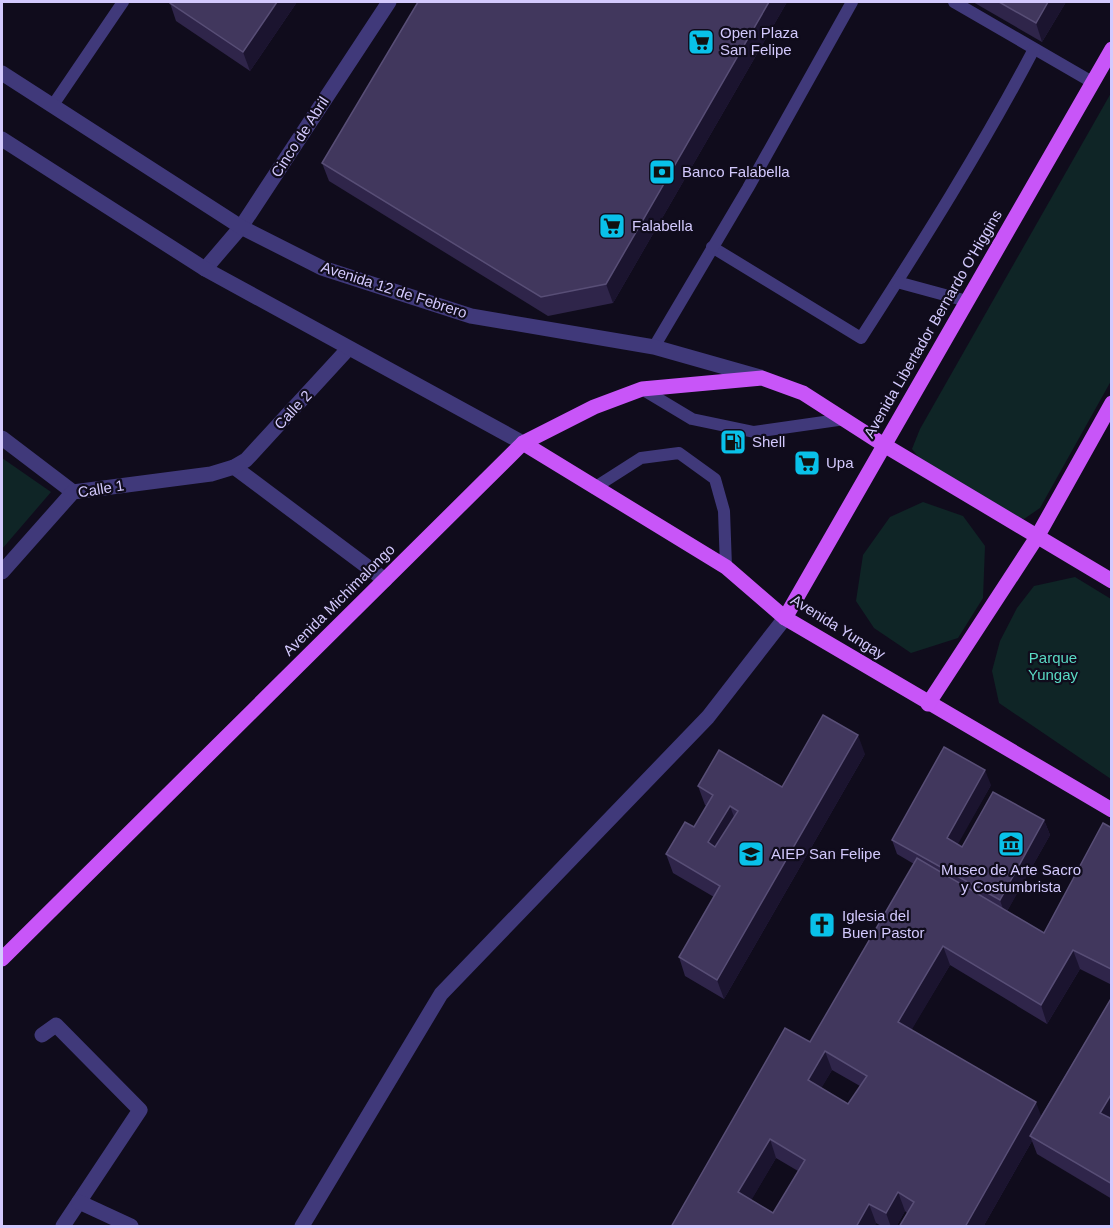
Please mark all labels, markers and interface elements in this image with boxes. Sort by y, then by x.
place label: Open Plaza San Felipe [720,24,799,58]
supermarket icon: Open Plaza San Felipe [686,27,716,57]
street label: Cinco de Abril [267,93,332,180]
bank icon: Banco Falabella [647,157,677,187]
place label: Banco Falabella [682,163,790,180]
street label: Avenida Libertador Bernardo O'Higgins [860,207,1005,441]
supermarket icon: Falabella [597,211,627,241]
place label: Falabella [632,217,694,234]
street label: Avenida 12 de Febrero [319,258,469,321]
street label: Calle 2 [270,387,315,433]
fuel station icon: Shell [718,427,748,457]
place label: Shell [752,433,785,450]
supermarket icon: Upa [792,448,822,478]
place label: Upa [826,454,854,471]
street label: Calle 1 [77,476,125,501]
street label: Avenida Michimalongo [279,540,398,659]
street label: Avenida Yungay [788,591,889,663]
park label: Parque Yungay [1028,649,1079,683]
museum icon: Museo de Arte Sacro y Costumbrista [996,829,1026,859]
school or university icon: AIEP San Felipe [736,839,766,869]
place label: AIEP San Felipe [771,845,881,862]
place label: Museo de Arte Sacro y Costumbrista [941,861,1081,895]
place label: Iglesia del Buen Pastor [842,907,925,941]
church icon: Iglesia del Buen Pastor [807,910,837,940]

